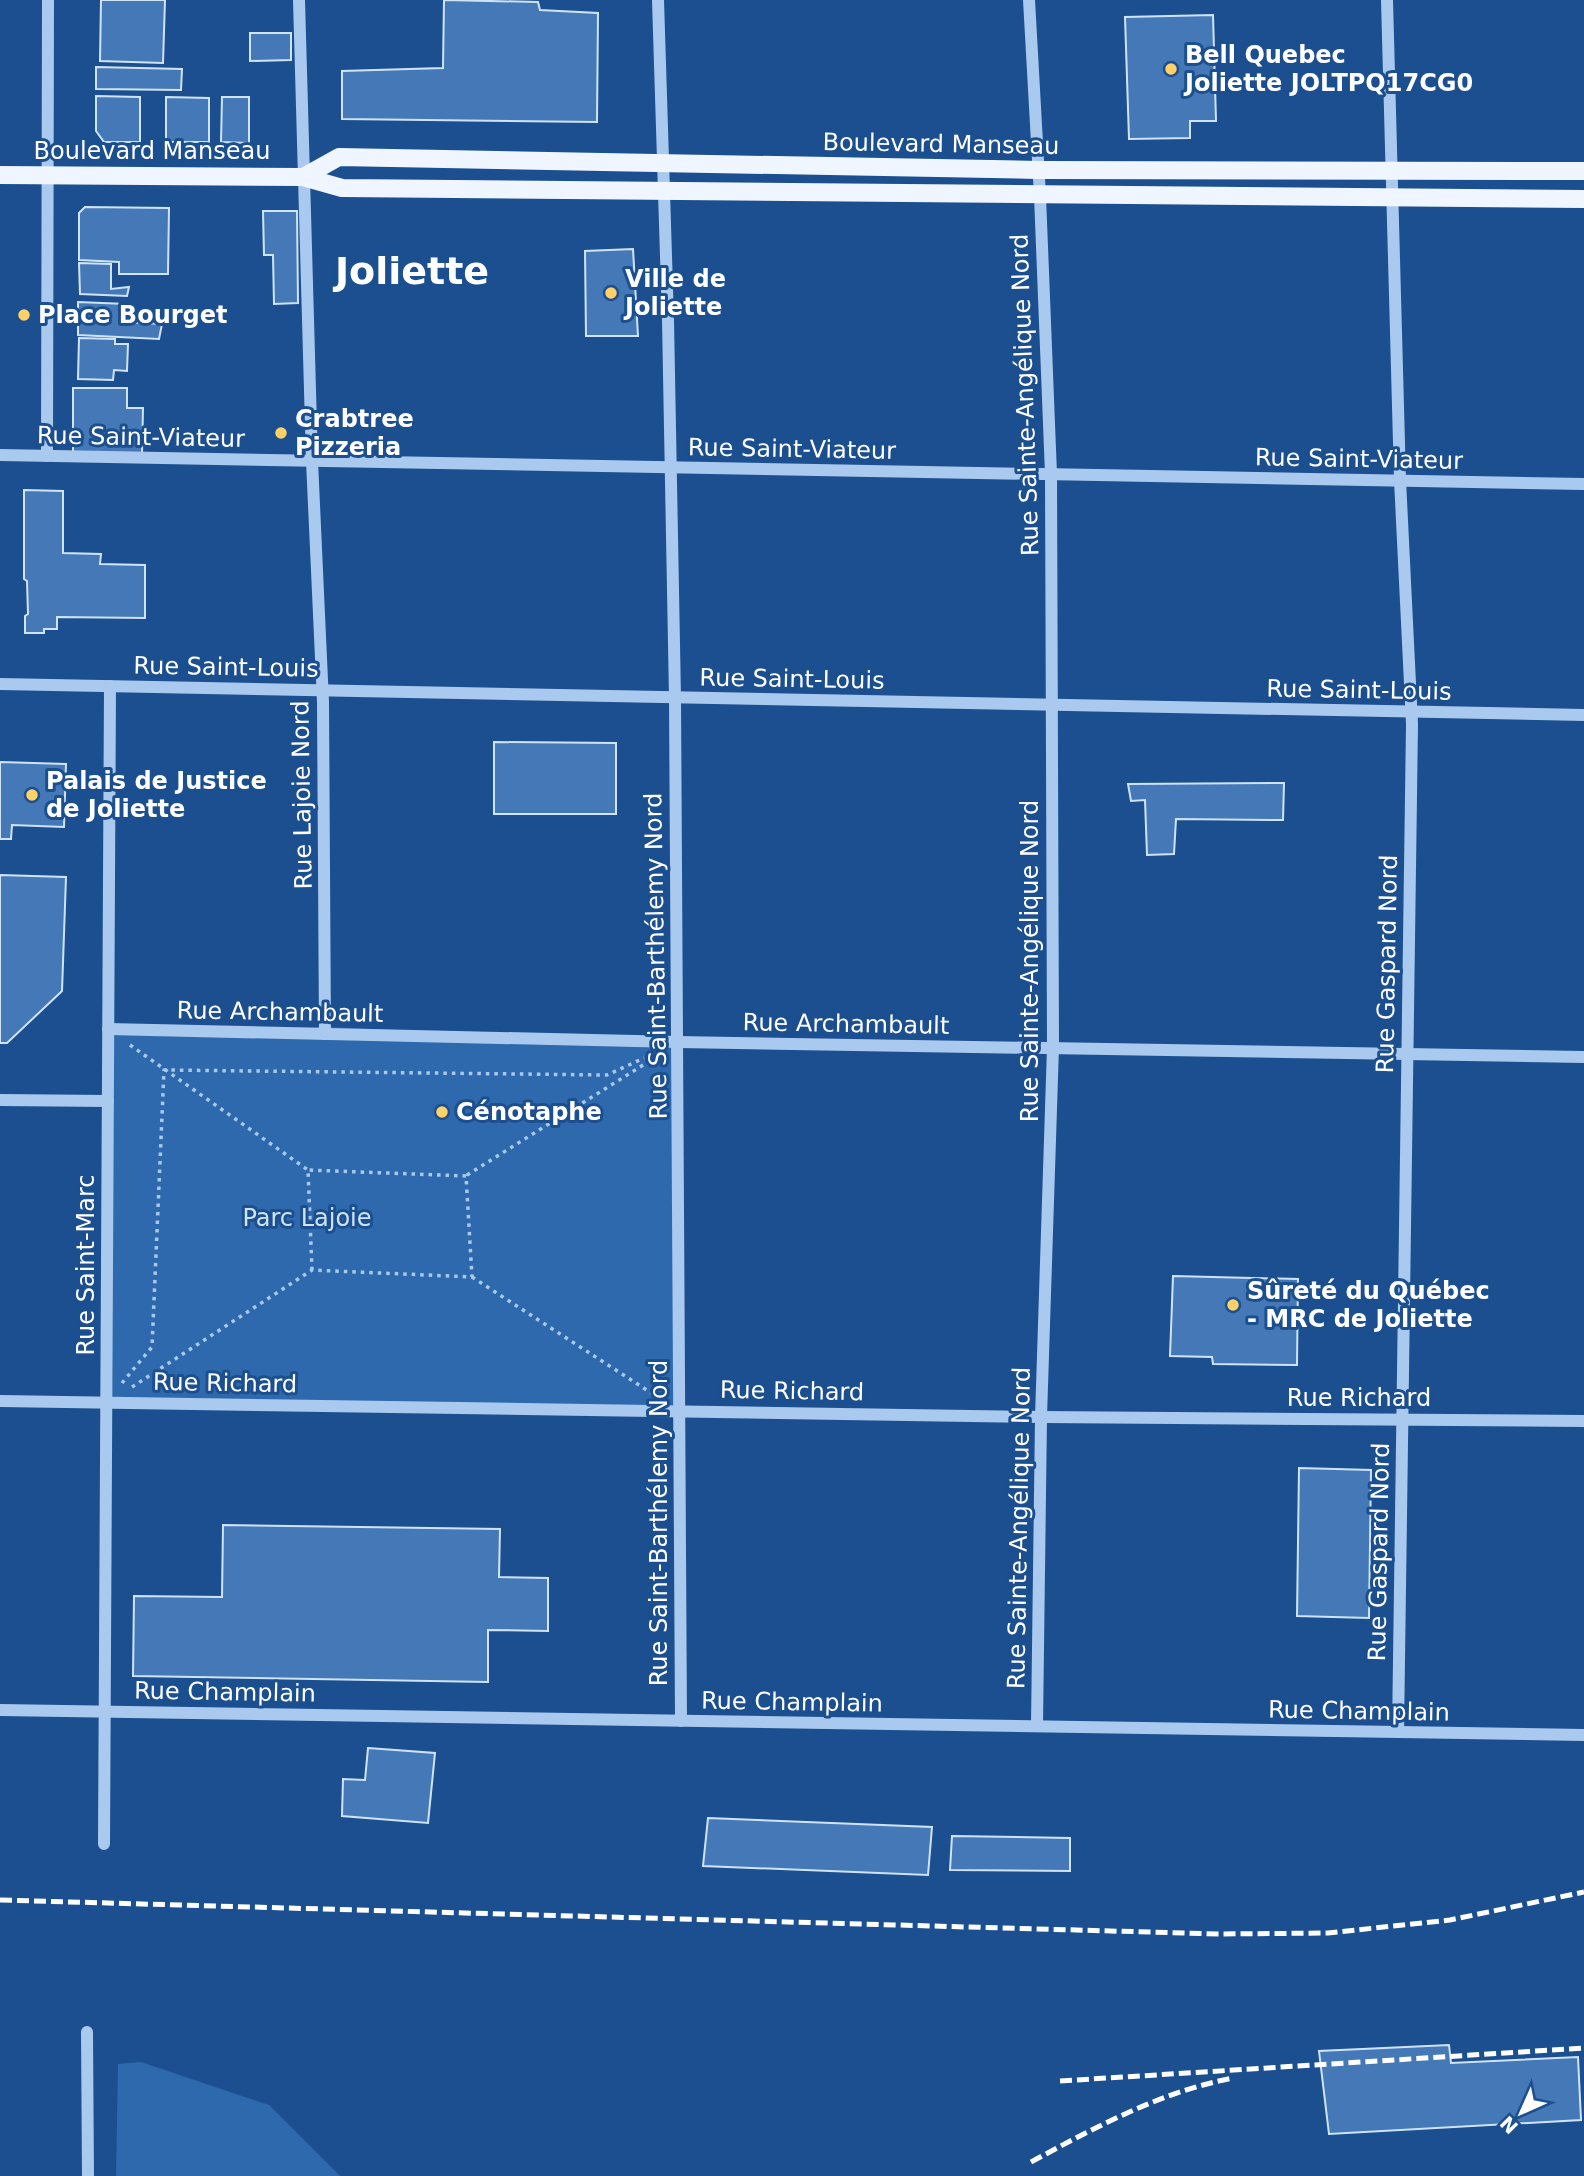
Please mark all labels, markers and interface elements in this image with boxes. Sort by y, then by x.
place label: Bell Quebec Joliette JOLTPQ17CG0 [1183,41,1473,97]
marker: Bell Quebec Joliette JOLTPQ17CG0 [1163,61,1179,77]
street label: Boulevard Manseau [822,128,1060,160]
street label: Boulevard Manseau [34,137,270,165]
street label: Rue Sainte-Angélique Nord [1005,233,1045,557]
district label: Joliette [332,249,489,293]
place label: Ville de Joliette [623,265,726,321]
marker: Ville de Joliette [603,285,619,301]
place label: Place Bourget [38,301,228,329]
marker: Place Bourget [16,307,32,323]
place label: Crabtree Pizzeria [295,405,414,461]
street label: Rue Saint-Viateur [37,421,245,453]
marker: Crabtree Pizzeria [273,425,289,441]
street label: Rue Saint-Viateur [688,433,896,465]
street label: Rue Saint-Viateur [1255,443,1463,475]
street label: Rue Saint-Louis [133,651,319,683]
street label: Rue Saint-Louis [699,663,885,695]
street label: Rue Saint-Louis [1266,674,1452,706]
street label: Rue Lajoie Nord [286,700,318,890]
place label: Palais de Justice de Joliette [46,767,267,823]
marker: Palais de Justice de Joliette [24,787,40,803]
street label: Rue Saint-Barthélemy Nord [639,792,673,1120]
street label: Rue Sainte-Angélique Nord [1016,800,1044,1122]
street label: Rue Gaspard Nord [1371,854,1403,1074]
street label: Rue Archambault [176,996,384,1028]
street label: Rue Archambault [742,1008,950,1040]
place label: Cénotaphe [456,1098,602,1126]
marker: Cénotaphe [434,1104,450,1120]
street label: Rue Saint-Marc [72,1174,100,1356]
park label: Parc Lajoie [242,1204,372,1232]
place label: Sûreté du Québec - MRC de Joliette [1247,1277,1490,1333]
marker: Sûreté du Québec - MRC de Joliette [1225,1297,1241,1313]
street label: Rue Saint-Barthélemy Nord [645,1360,673,1686]
street label: Rue Sainte-Angélique Nord [1002,1367,1036,1689]
street label: Rue Richard [153,1368,297,1398]
street label: Rue Richard [720,1376,864,1406]
street label: Rue Richard [1287,1384,1431,1412]
street label: Rue Gaspard Nord [1363,1442,1395,1662]
street label: Rue Champlain [134,1676,316,1708]
street label: Rue Champlain [701,1686,883,1718]
street label: Rue Champlain [1268,1695,1450,1727]
north arrow [1486,2078,1556,2148]
text: N [1496,2112,1522,2138]

